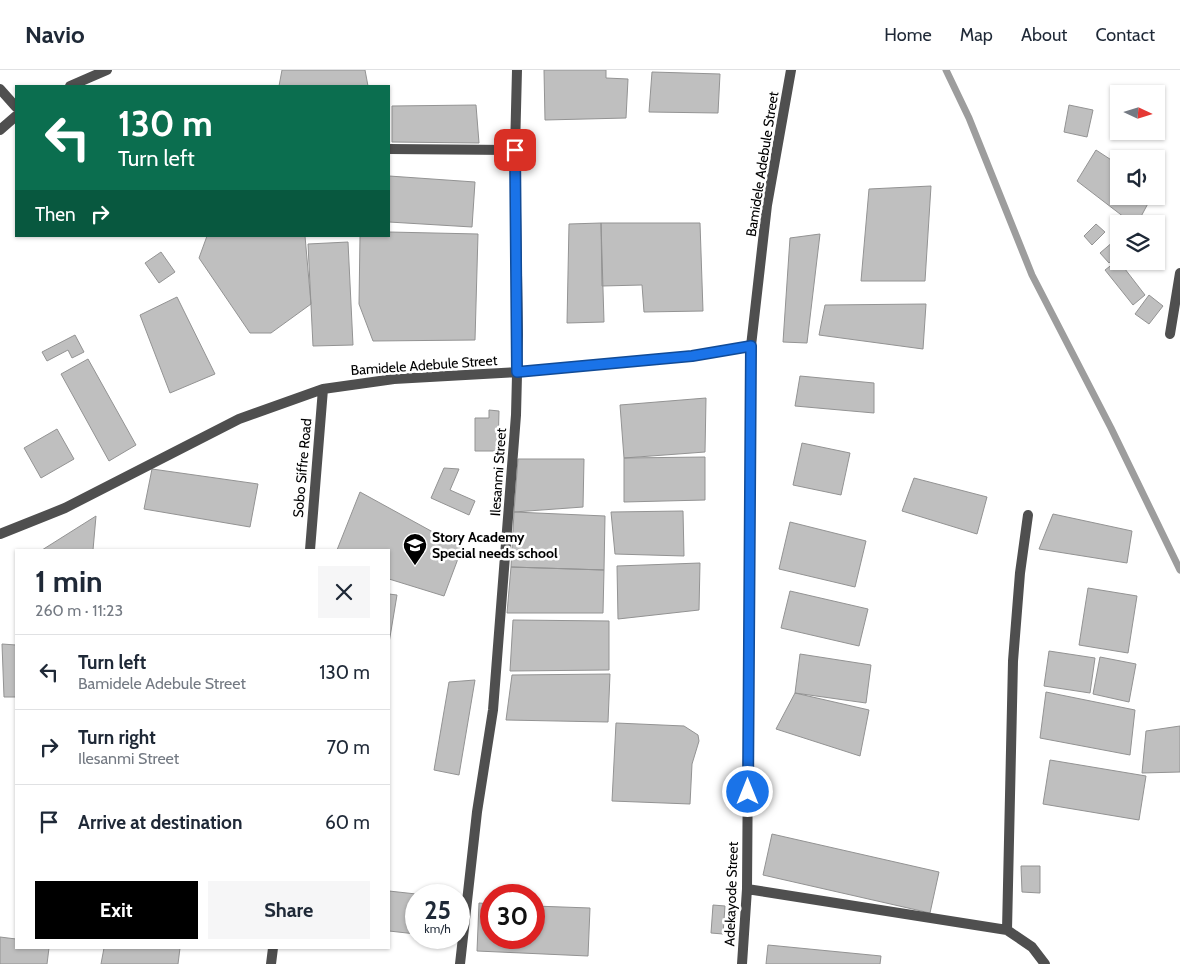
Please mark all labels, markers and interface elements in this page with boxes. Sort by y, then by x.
text: Navio [25,20,85,49]
text: Home [884,24,932,46]
text: Map [960,24,993,46]
text: About [1021,24,1067,46]
text: Contact [1095,24,1155,46]
north arrow [1110,85,1165,140]
map controls [1110,85,1165,270]
street label: Bamidele Adebule Street [742,90,782,238]
text: 130 m [118,102,213,145]
icon: left [35,105,100,170]
pin [494,129,536,171]
icon: arrive [501,136,529,164]
text: Turn left [118,145,195,172]
button: sound [1110,150,1165,205]
icon: right [86,200,114,228]
text: Then [35,203,76,226]
button: layers [1110,215,1165,270]
street label: Bamidele Adebule Street [350,351,498,379]
street label: Sobo Siffre Road [289,418,315,518]
street label: Ilesanmi Street [486,427,510,517]
place label: Story Academy Special needs school [432,528,558,562]
school or university icon: Story Academy Special needs school [402,532,428,566]
text: 1 min [35,563,103,600]
button: close [318,566,370,618]
text: 260 m · 11:23 [35,601,123,620]
text: Turn left [78,651,146,674]
icon: left [35,658,63,686]
text: 130 m [319,661,370,684]
text: Bamidele Adebule Street [78,674,246,693]
text: Turn right [78,726,156,749]
icon: right [35,733,63,761]
text: 70 m [326,736,370,759]
text: Ilesanmi Street [78,749,179,768]
position arrow [721,765,773,817]
icon: arrive [35,808,63,836]
text: Arrive at destination [78,811,242,834]
text: 60 m [325,811,370,834]
street label: Adekayode Street [720,841,742,947]
button: Exit [35,881,198,939]
button: Share [208,881,370,939]
speed limit sign: 30 [480,884,545,949]
text: 25 [424,895,451,925]
text: km/h [424,921,451,936]

